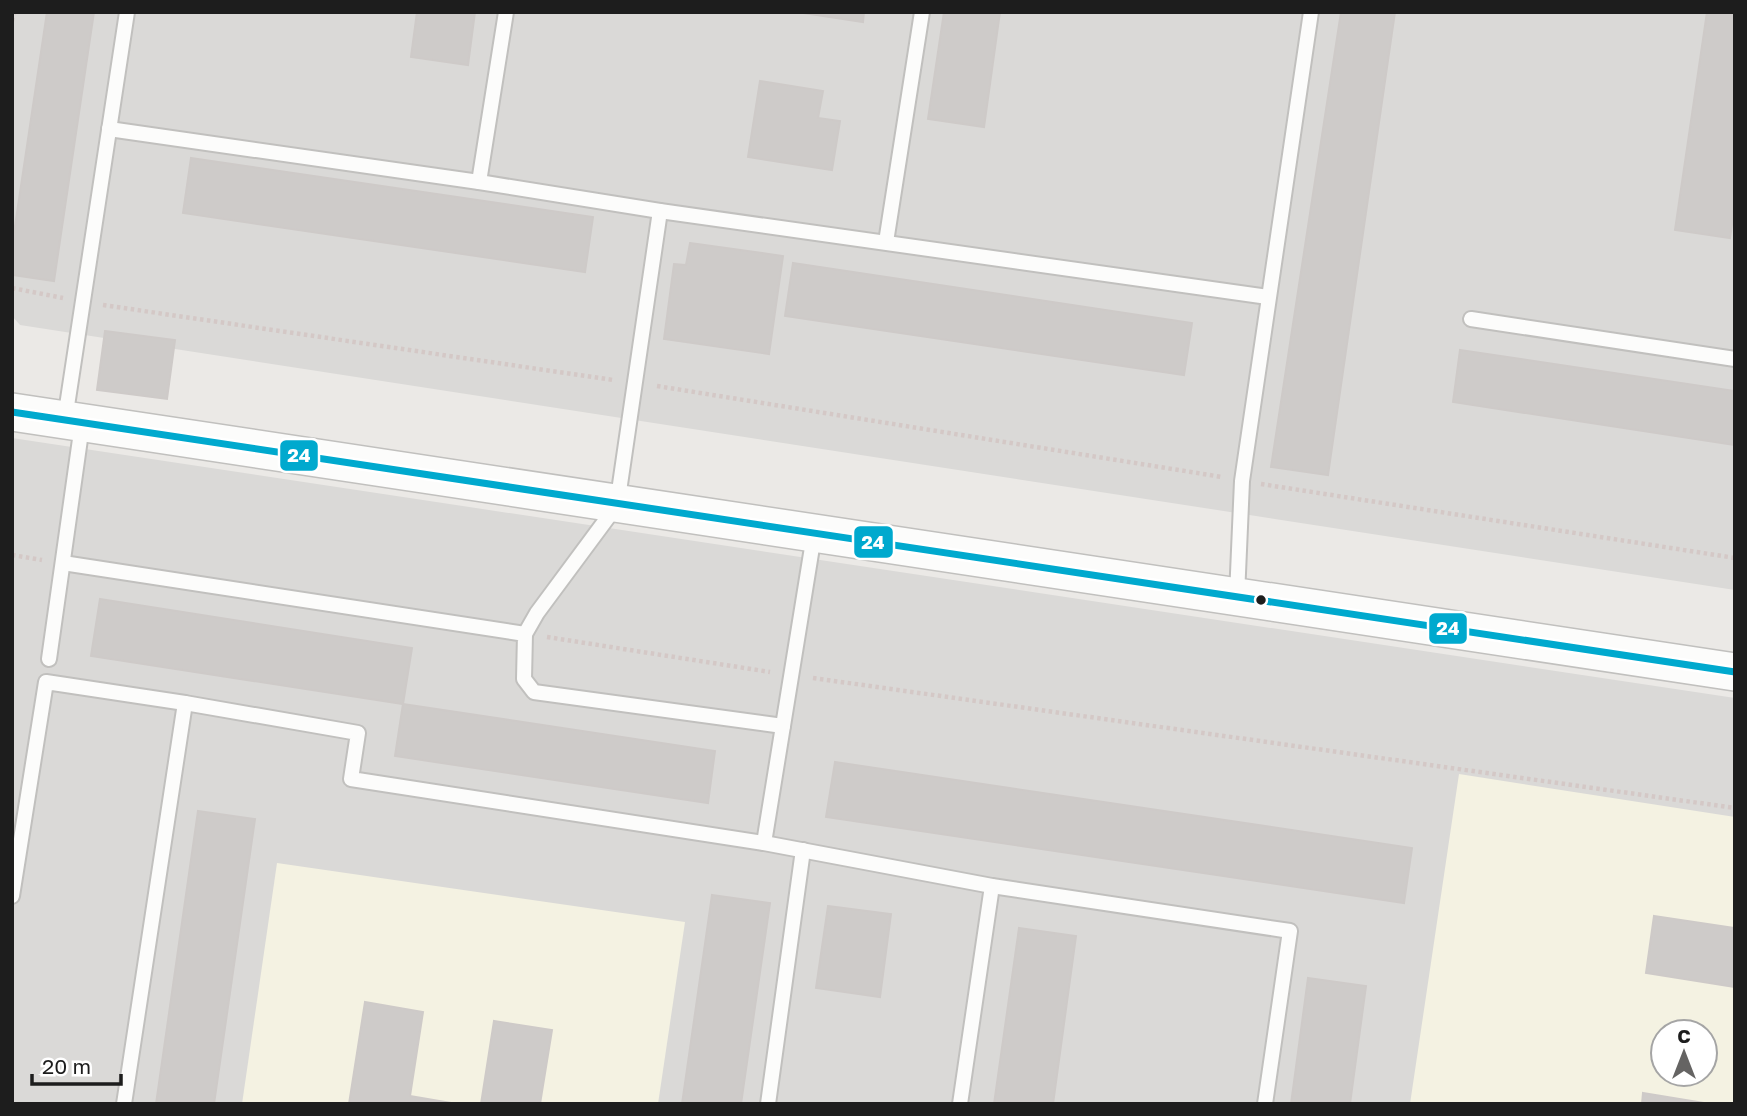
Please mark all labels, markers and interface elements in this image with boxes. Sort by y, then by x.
line badge: 24 [279,439,319,472]
text: 24 [287,443,311,466]
line badge: 24 [853,525,894,559]
text: 24 [861,530,885,553]
unlabelled marker [1254,593,1268,607]
line badge: 24 [1428,612,1468,645]
text: 24 [1436,616,1460,639]
north arrow [1649,1018,1719,1088]
text: С [1677,1024,1691,1047]
scale bar [32,1042,121,1086]
text: 20 m [42,1053,91,1079]

